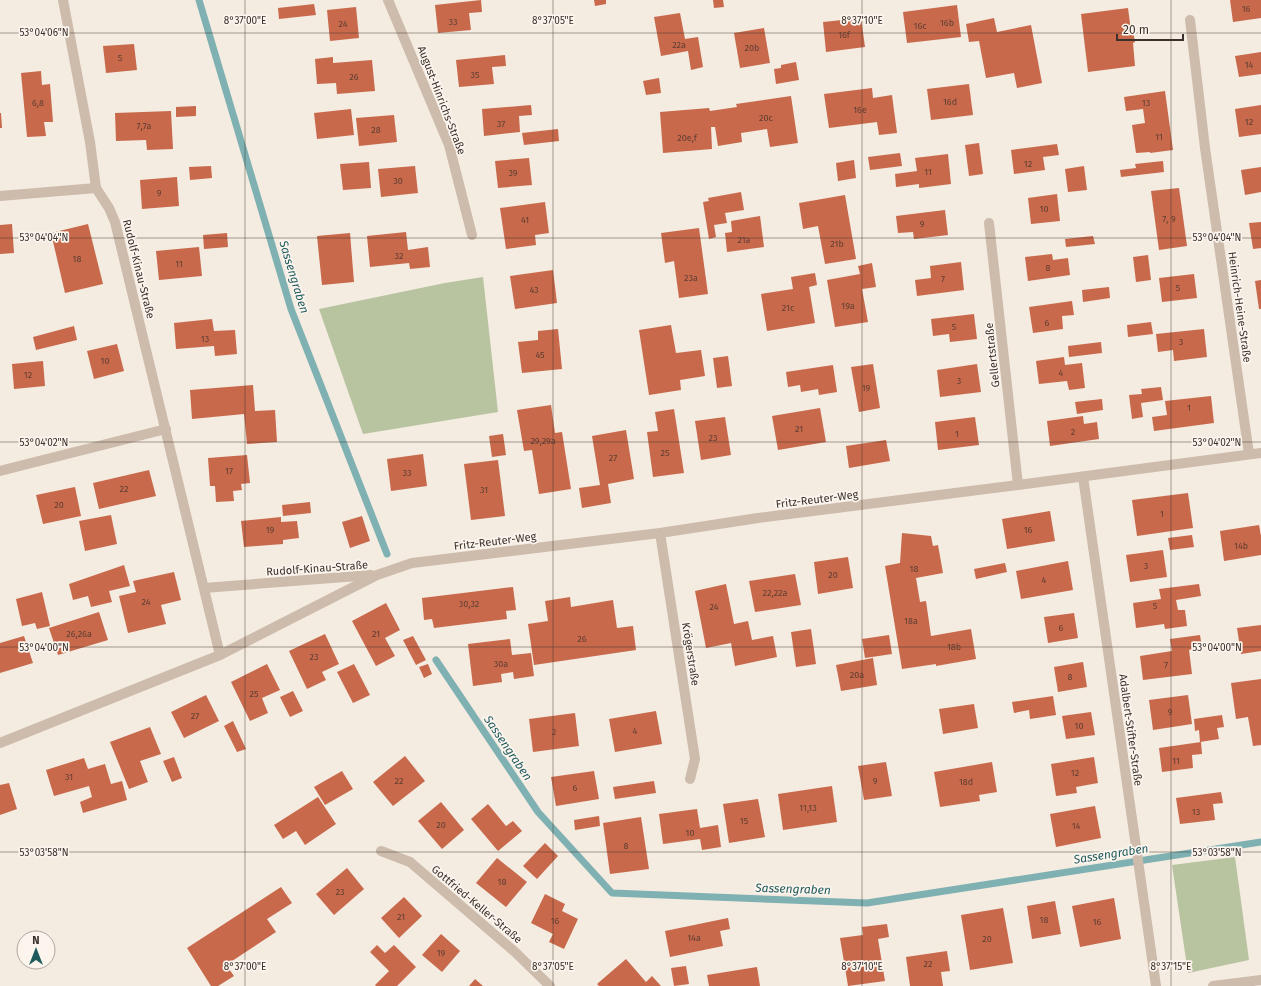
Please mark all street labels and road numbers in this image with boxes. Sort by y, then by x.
street label: August-Hinrichs-Straße [415,44,468,156]
street label: Rudolf-Kinau-Straße [120,218,157,320]
street label: Heinrich-Heine-Straße [1225,251,1254,363]
street label: Gellertstraße [983,322,1002,388]
street label: Fritz-Reuter-Weg [775,488,859,511]
street label: Fritz-Reuter-Weg [453,530,537,553]
street label: Rudolf-Kinau-Straße [266,558,368,579]
street label: Krögerstraße [679,621,702,687]
street label: Adalbert-Stifter-Straße [1116,673,1145,787]
street label: Gottfried-Keller-Straße [429,863,525,946]

